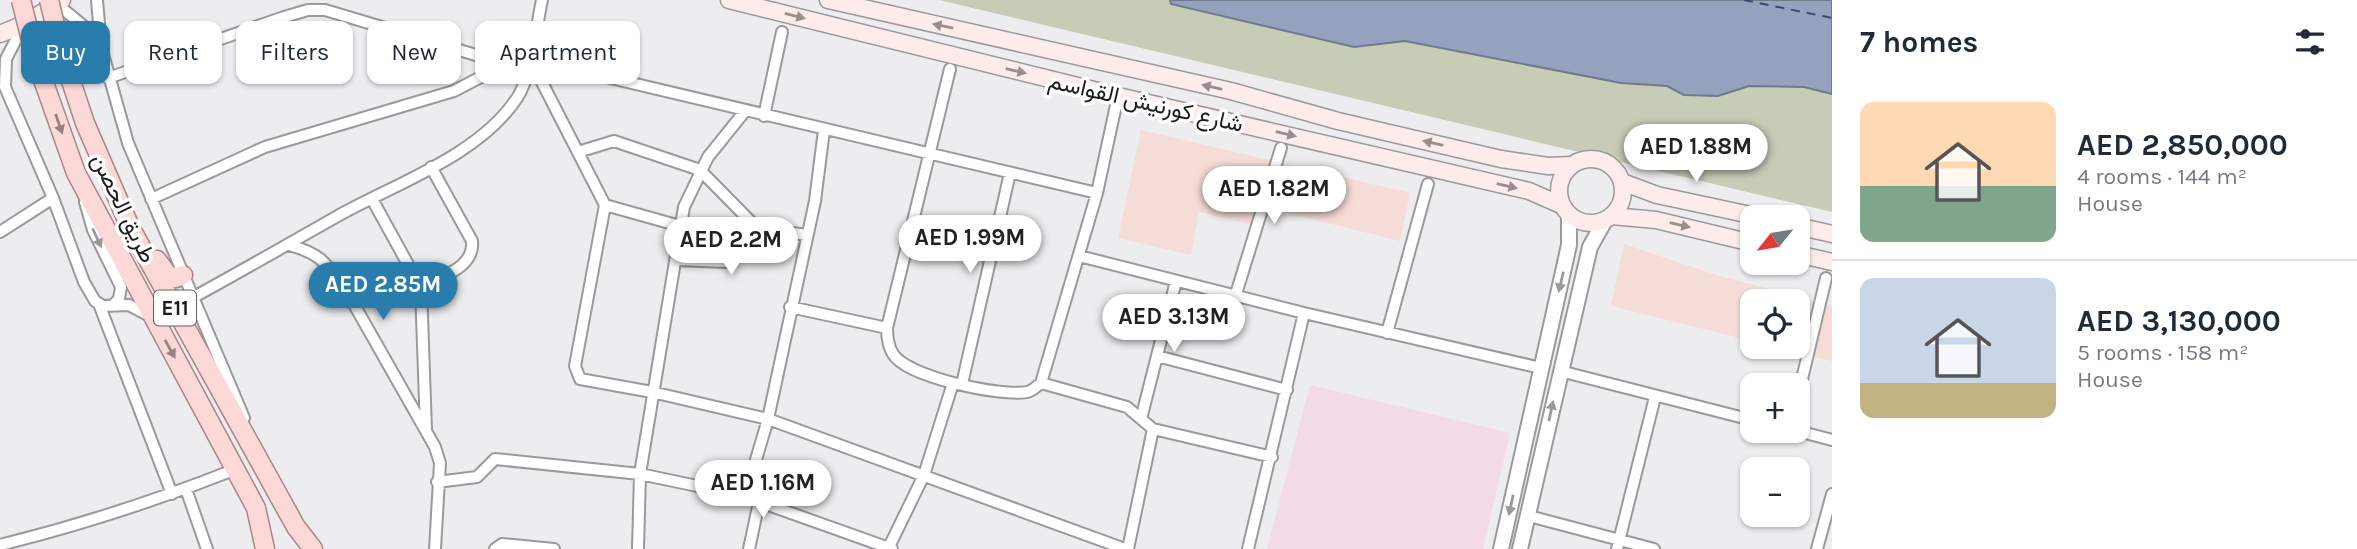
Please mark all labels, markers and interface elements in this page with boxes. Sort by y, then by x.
one-way arrow [785,11,807,22]
one-way arrow [932,20,954,31]
chip: Buy [21,21,110,84]
chip: Rent [124,21,222,84]
chip: Filters [236,21,353,84]
chip: New [367,21,461,84]
chip: Apartment [475,21,640,84]
icon: filters [2291,23,2329,61]
text: 7 homes [1860,24,1978,60]
one-way arrow [1005,66,1027,77]
street label: شارع كورنيش القواسم [1045,67,1246,140]
one-way arrow [1201,81,1223,92]
one-way arrow [54,114,65,135]
pin: AED 1.88M [1616,124,1776,184]
text: AED 2,850,000 [2077,127,2288,163]
one-way arrow [1275,129,1297,140]
icon: home [1916,130,2000,214]
text: AED 1.88M [1640,133,1752,160]
one-way arrow [1422,137,1444,148]
street label: طريق الحصن [85,149,162,268]
text: 4 rooms · 144 m² [2077,163,2247,190]
pin: AED 1.82M [1194,166,1354,226]
text: AED 1.82M [1218,175,1330,202]
one-way arrow [1496,181,1518,192]
text: House [2077,190,2143,217]
north arrow [1740,205,1810,275]
map controls [1740,205,1810,527]
pin: AED 1.99M [890,216,1050,275]
pin: AED 2.2M [659,218,803,277]
one-way arrow [1669,220,1691,231]
text: AED 1.99M [915,224,1025,251]
text: AED 2.2M [680,226,782,253]
one-way arrow [92,227,103,248]
pin: AED 2.85M [303,262,463,322]
text: AED 2.85M [325,271,441,298]
one-way arrow [1555,272,1566,294]
button: locate [1740,289,1810,359]
road number: E11 [154,290,196,326]
pin: AED 3.13M [1094,294,1254,354]
text: AED 3.13M [1118,303,1230,330]
text: AED 3,130,000 [2077,303,2281,339]
icon: home [1916,306,2000,390]
text: 5 rooms · 158 m² [2077,339,2248,366]
one-way arrow [164,340,176,359]
text: House [2077,366,2143,393]
button: + [1740,373,1810,443]
one-way arrow [1546,400,1557,422]
button: − [1740,457,1810,527]
pin: AED 1.16M [683,461,843,520]
text: AED 1.16M [711,469,815,496]
one-way arrow [1506,494,1517,516]

